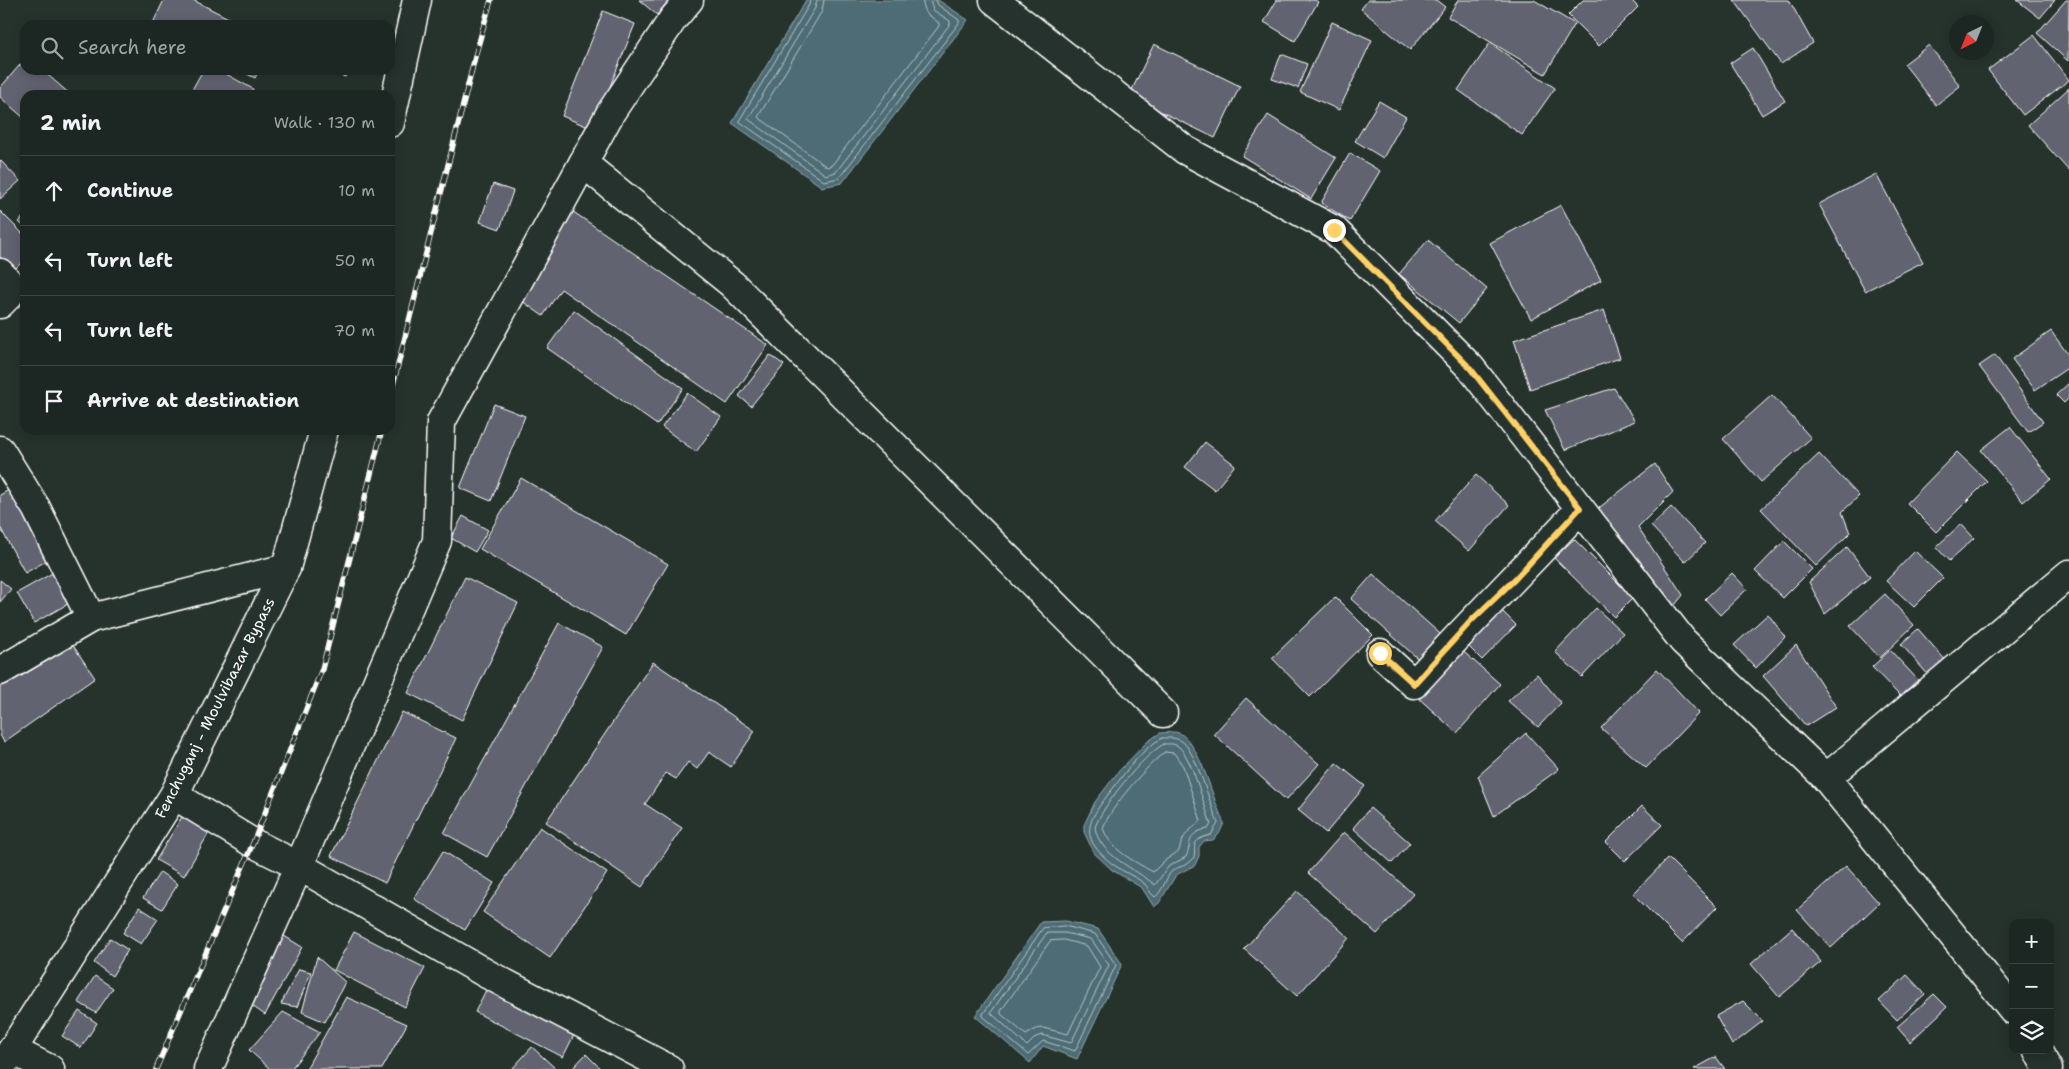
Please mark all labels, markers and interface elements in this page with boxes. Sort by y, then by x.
north arrow [1949,15,1994,60]
search box [20,20,395,75]
icon: search [38,34,66,62]
text: Search here [78,35,187,60]
text: 2 min [40,109,101,137]
text: Walk · 130 m [274,112,375,133]
icon: ahead [40,177,68,205]
text: Continue [87,178,173,203]
text: 10 m [338,180,375,201]
route end [1323,219,1346,242]
icon: left [40,247,68,275]
text: Turn left [87,248,173,273]
text: 50 m [335,250,375,271]
icon: left [40,317,68,345]
text: Turn left [87,318,173,343]
text: 70 m [334,320,375,341]
icon: arrive [40,387,68,415]
text: Arrive at destination [87,388,299,413]
street label: Fenchuganj - Moulvibazar Bypass [150,594,280,822]
route start [1369,642,1392,665]
map controls [2009,919,2054,1054]
button: + [2009,919,2054,964]
button: − [2009,964,2054,1009]
button: layers [2009,1009,2054,1054]

